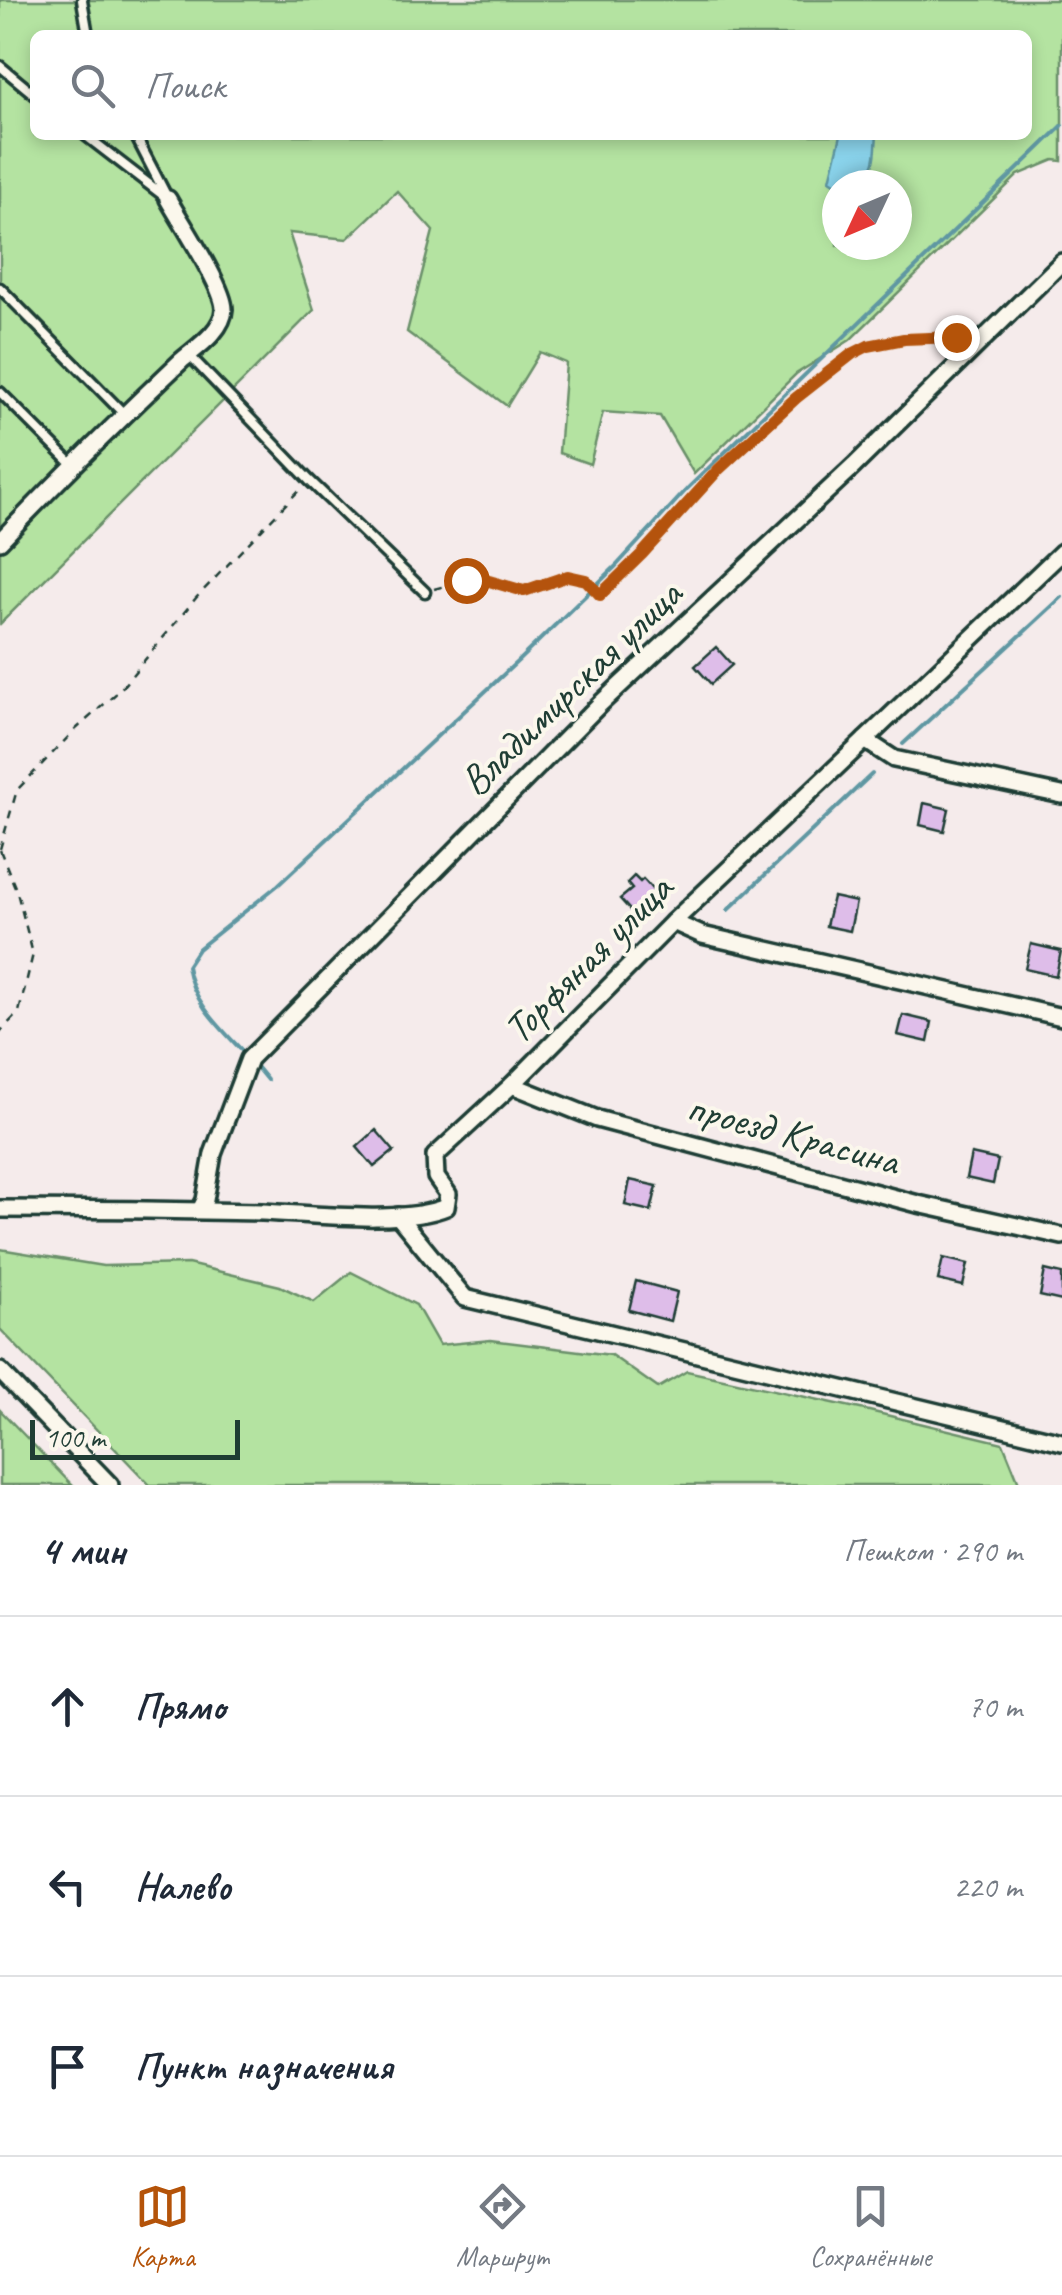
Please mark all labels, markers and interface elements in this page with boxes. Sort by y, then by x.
search box [30,30,1032,140]
icon: search [65,58,120,113]
text: Поиск [145,62,225,109]
north arrow [822,170,912,260]
route end [934,315,980,361]
route start [444,558,490,604]
street label: Владимирская улица [449,566,696,807]
street label: Торфяная улица [492,861,686,1055]
street label: проезд Красина [681,1080,908,1188]
scale bar [30,1415,240,1460]
text: 100 m [45,1420,105,1455]
text: 4 мин [40,1524,125,1577]
text: Пешком · 290 m [843,1530,1022,1571]
icon: ahead [40,1679,95,1734]
text: Прямо [135,1683,225,1730]
text: 70 m [968,1686,1022,1727]
icon: left [40,1859,95,1914]
text: Налево [135,1863,231,1910]
text: 220 m [953,1866,1022,1907]
icon: arrive [40,2039,95,2094]
text: Пункт назначения [135,2043,392,2090]
tab: Карта [131,2179,195,2274]
tab: Маршрут [456,2179,548,2274]
tab: Сохранённые [810,2179,931,2274]

